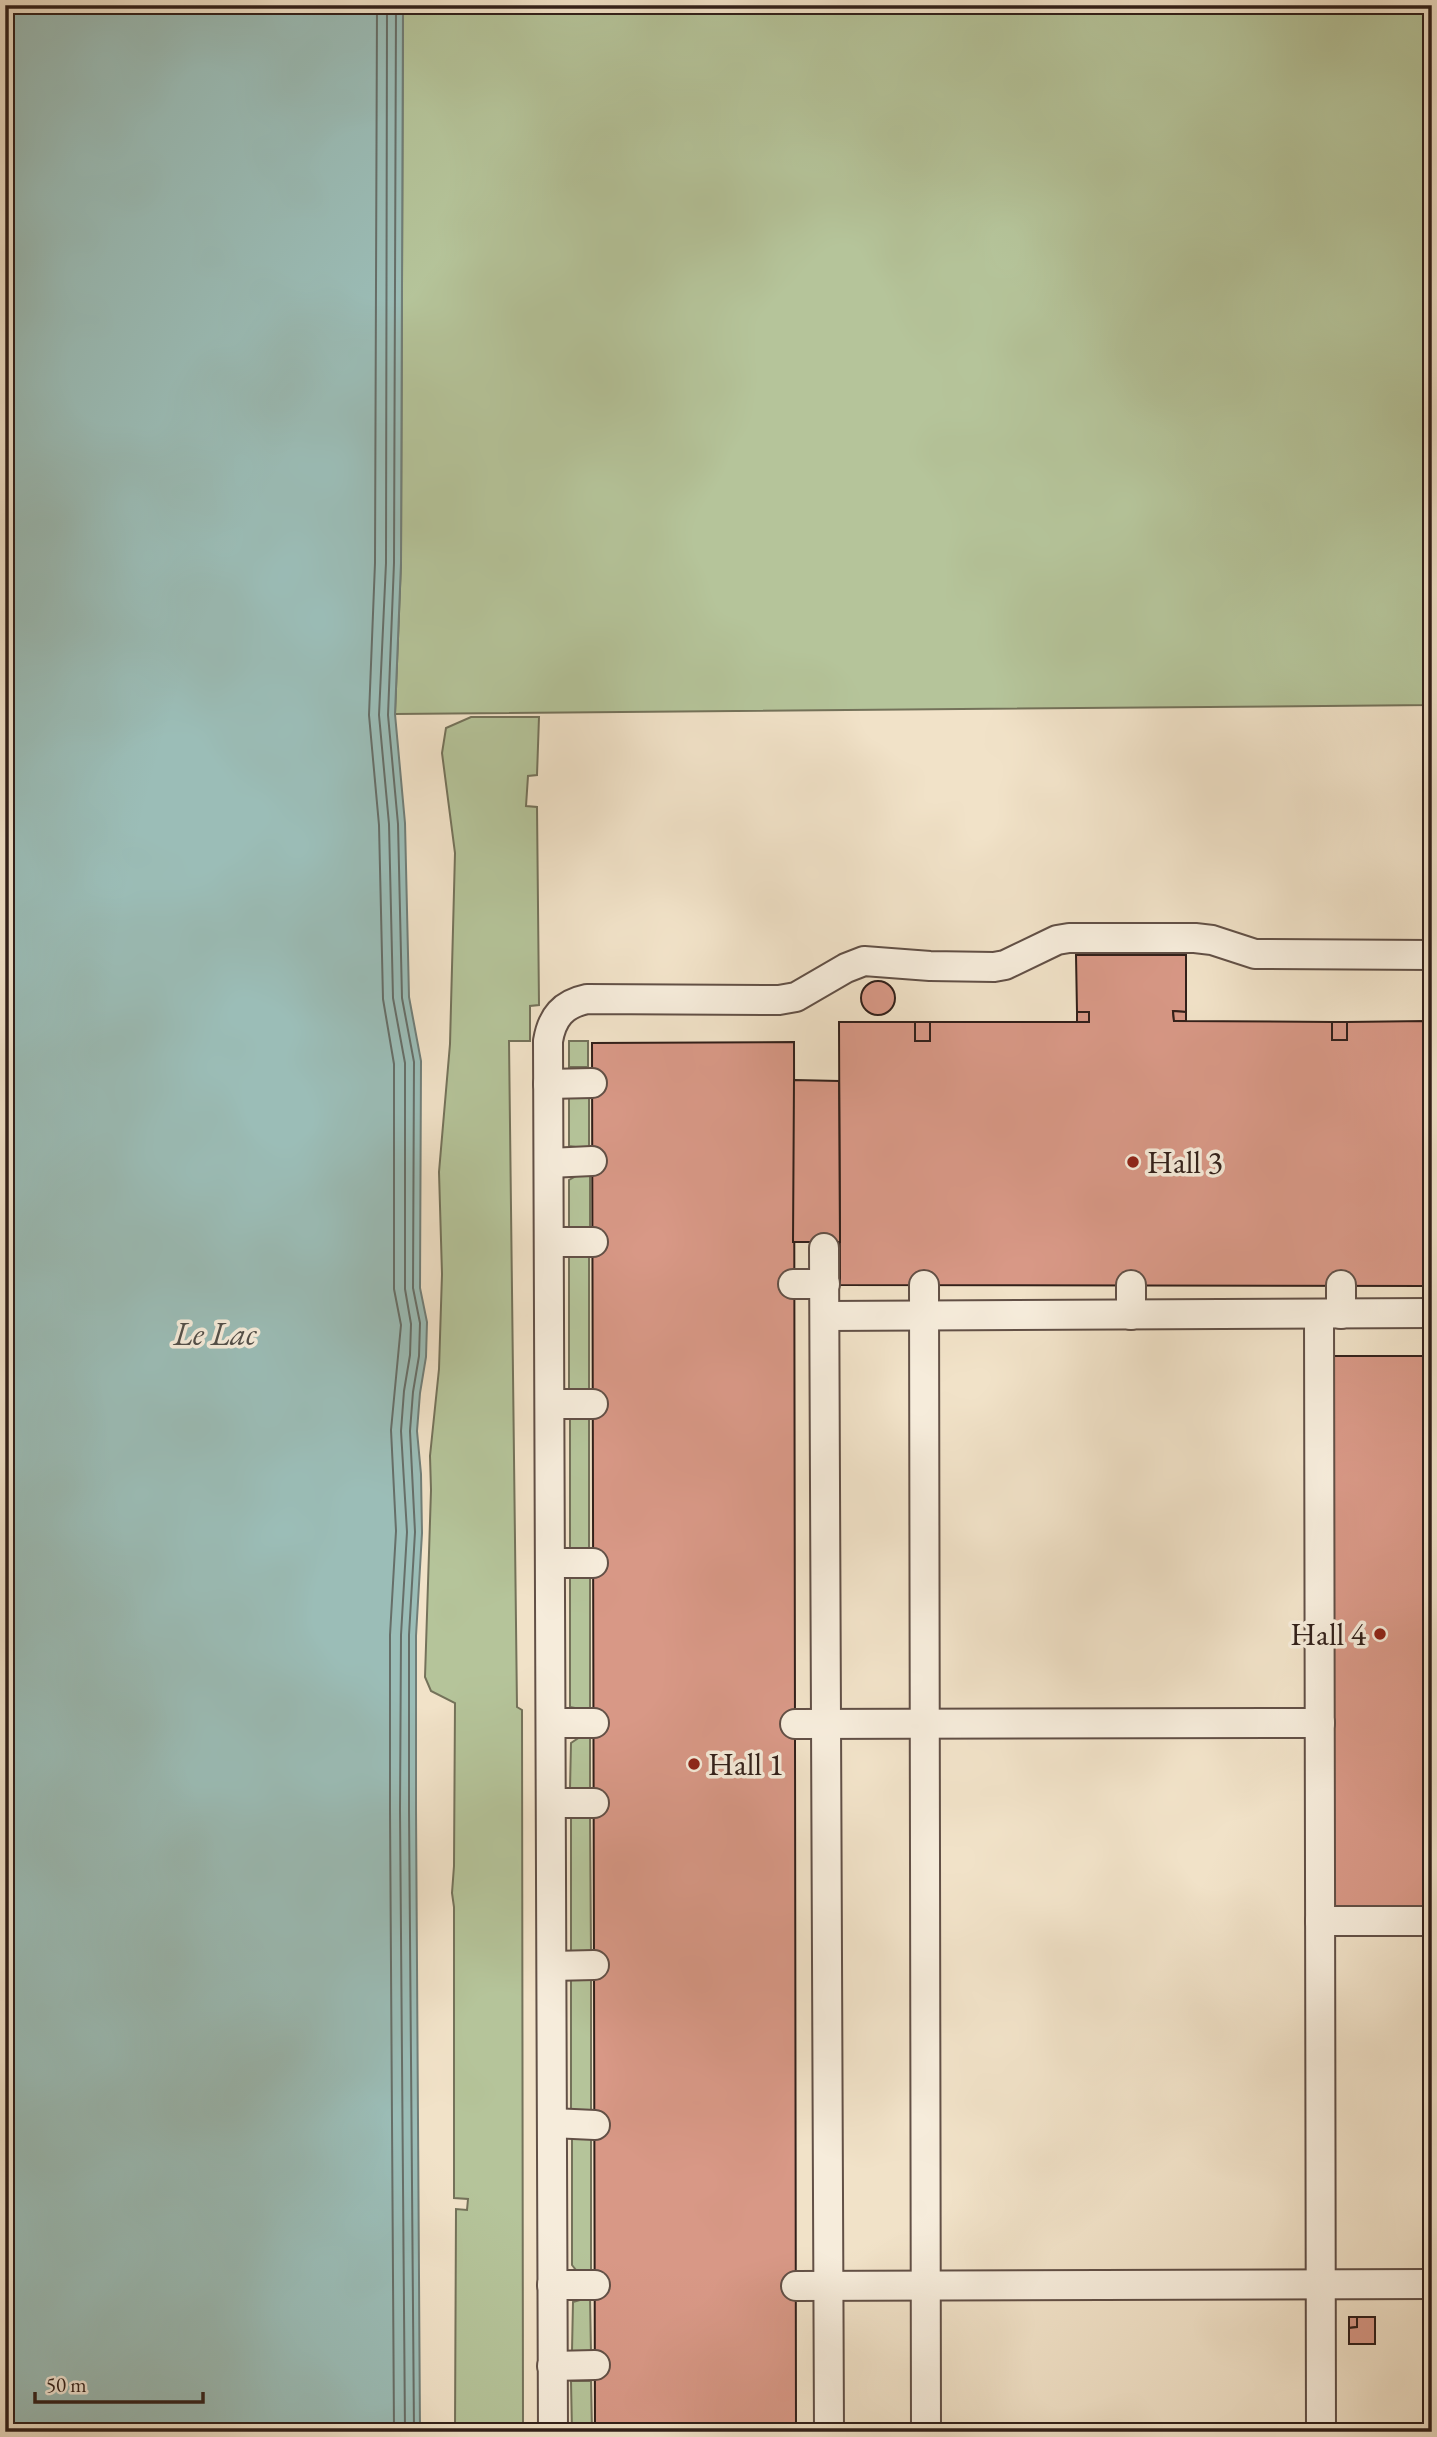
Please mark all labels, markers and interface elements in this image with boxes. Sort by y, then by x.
place label: Hall 3 [1147,1141,1223,1183]
marker: Hall 3 [1125,1154,1141,1170]
water label: Le Lac [173,1312,257,1355]
place label: Hall 4 [1290,1613,1367,1655]
marker: Hall 4 [1372,1626,1388,1642]
place label: Hall 1 [708,1743,784,1785]
marker: Hall 1 [686,1756,702,1772]
scale bar [35,2360,203,2404]
text: 50 m [46,2371,87,2398]

